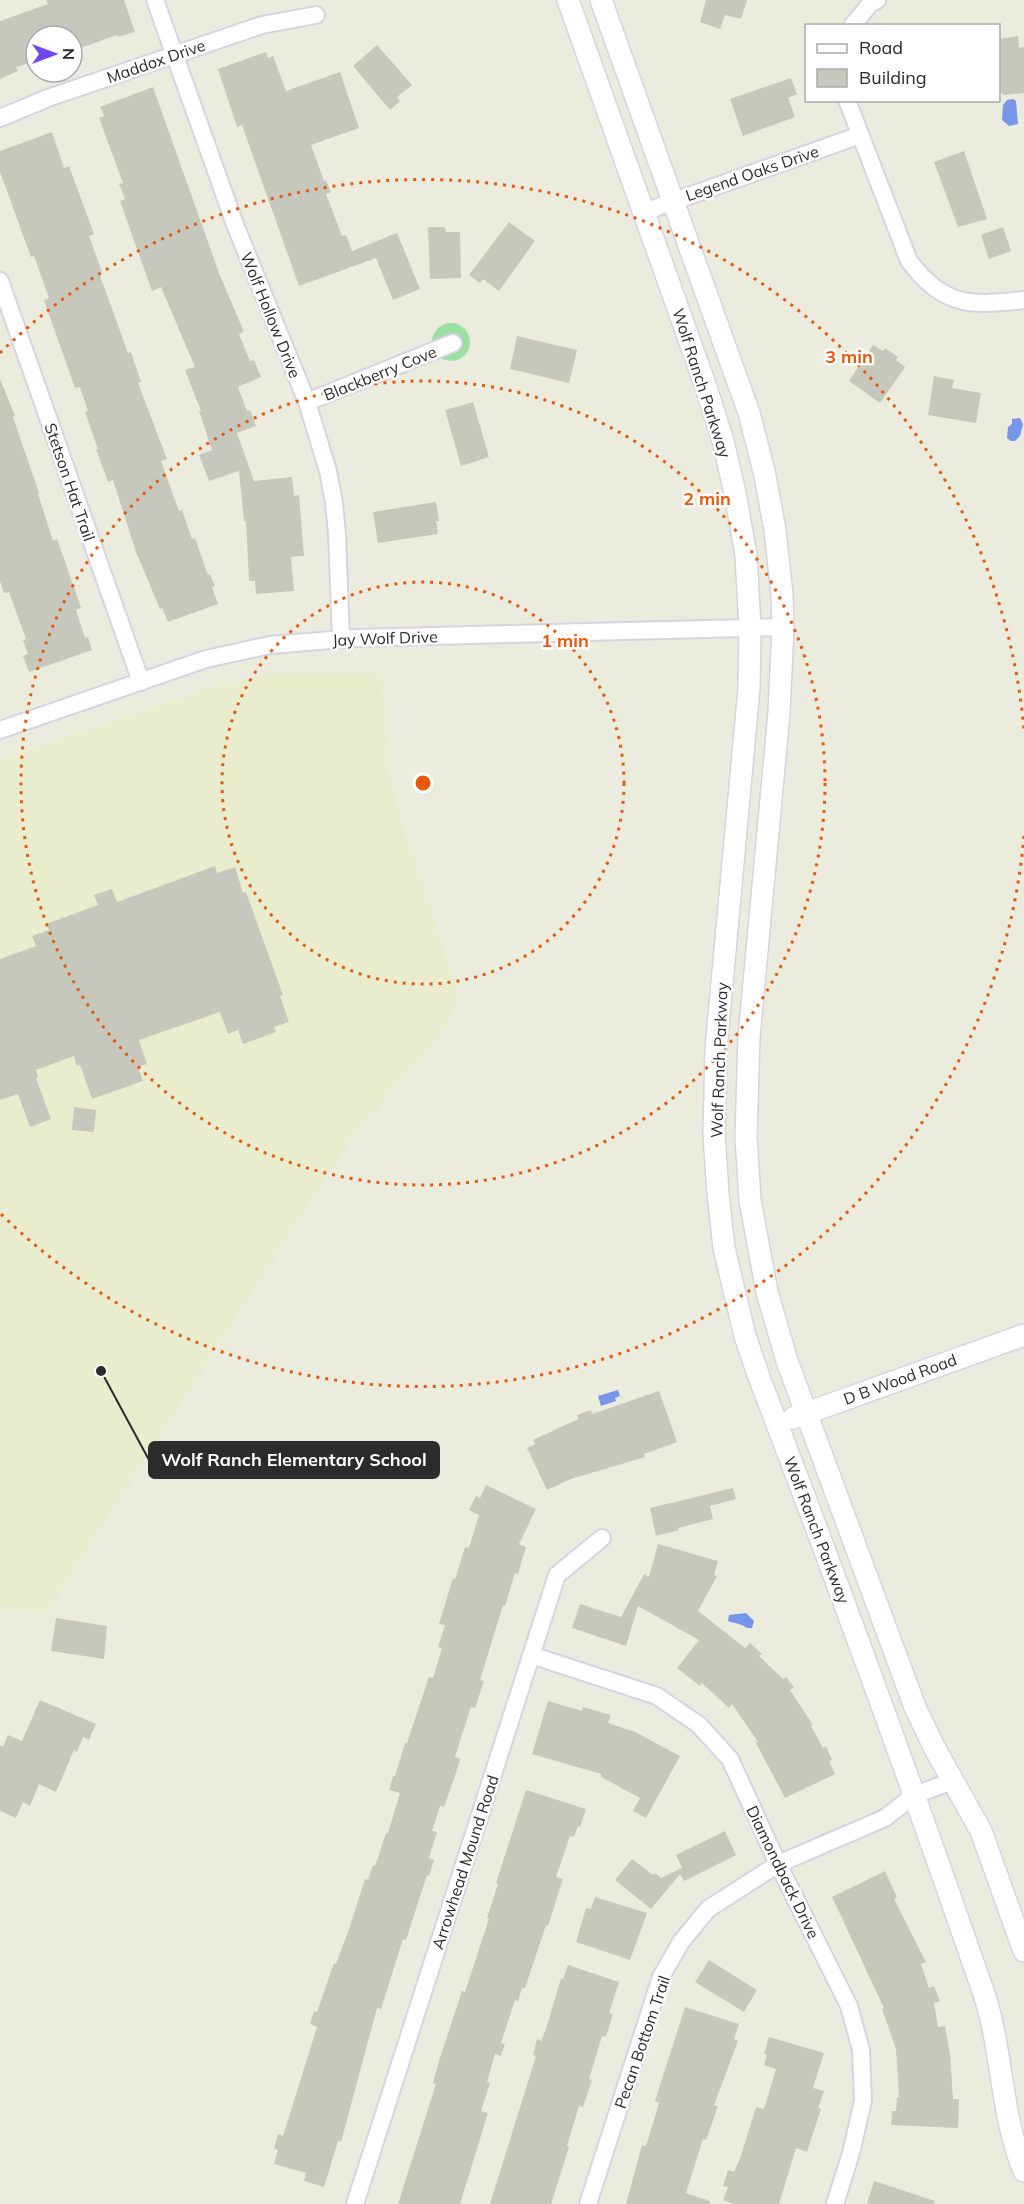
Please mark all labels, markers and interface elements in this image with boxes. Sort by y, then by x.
north arrow [24,24,84,84]
legend [805,24,1000,102]
street label: Maddox Drive [104,35,208,87]
text: Road [859,36,903,59]
text: N [59,48,79,60]
text: Building [859,66,927,89]
street label: Legend Oaks Drive [683,141,821,205]
street label: Wolf Hollow Drive [237,249,305,381]
street label: Wolf Ranch Parkway [668,306,736,461]
street label: Blackberry Cove [321,341,439,405]
text: 3 min [825,345,873,368]
street label: Stetson Hat Trail [40,420,100,544]
text: 2 min [683,487,731,510]
street label: Jay Wolf Drive [332,626,438,650]
text: 1 min [541,629,589,652]
centre of rings [413,773,433,793]
street label: Wolf Ranch Parkway [706,981,732,1138]
street label: D B Wood Road [841,1349,959,1409]
callout: Wolf Ranch Elementary School [149,1442,439,1478]
text: Wolf Ranch Elementary School [161,1448,427,1471]
street label: Wolf Ranch Parkway [780,1454,854,1607]
street label: Arrowhead Mound Road [427,1772,503,1952]
street label: Diamondback Drive [742,1802,824,1942]
street label: Pecan Bottom Trail [610,1973,674,2111]

